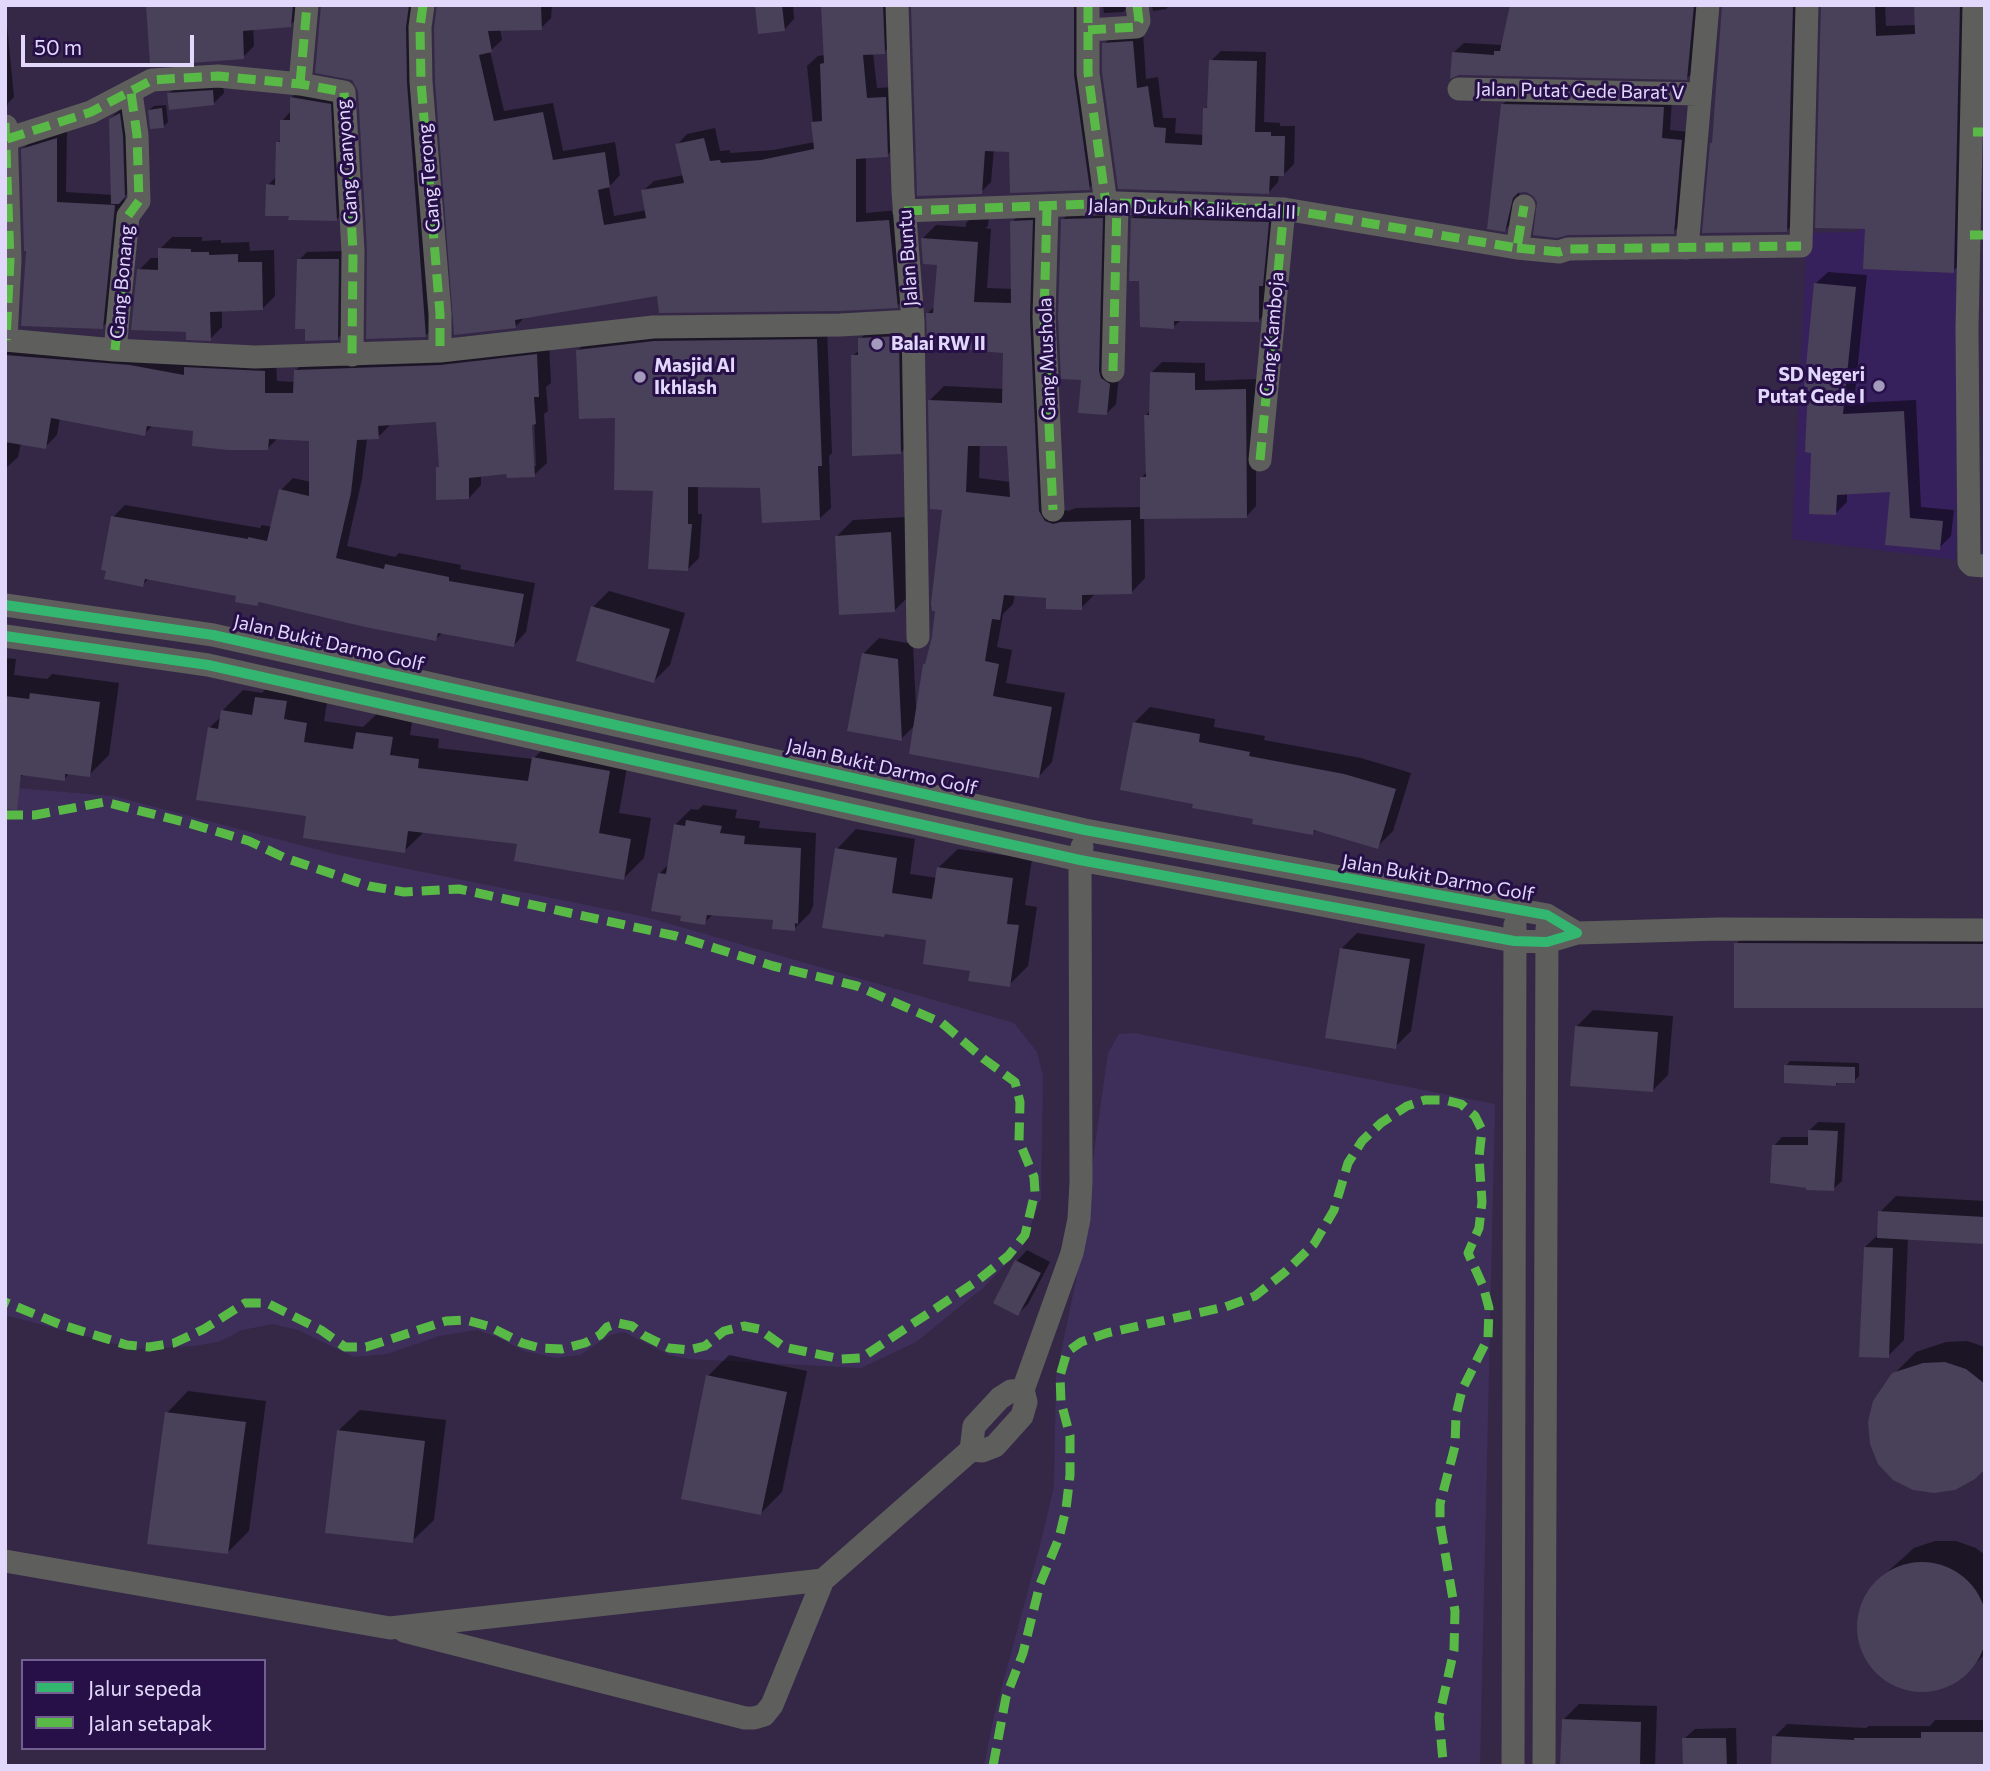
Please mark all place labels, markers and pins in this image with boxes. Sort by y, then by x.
place label: Balai RW II [891,333,986,355]
marker: Balai RW II [869,336,885,352]
place label: Masjid Al Ikhlash [654,355,735,399]
place label: SD Negeri Putat Gede I [1758,364,1865,408]
marker: Masjid Al Ikhlash [632,369,648,385]
marker: SD Negeri Putat Gede I [1871,378,1887,394]

